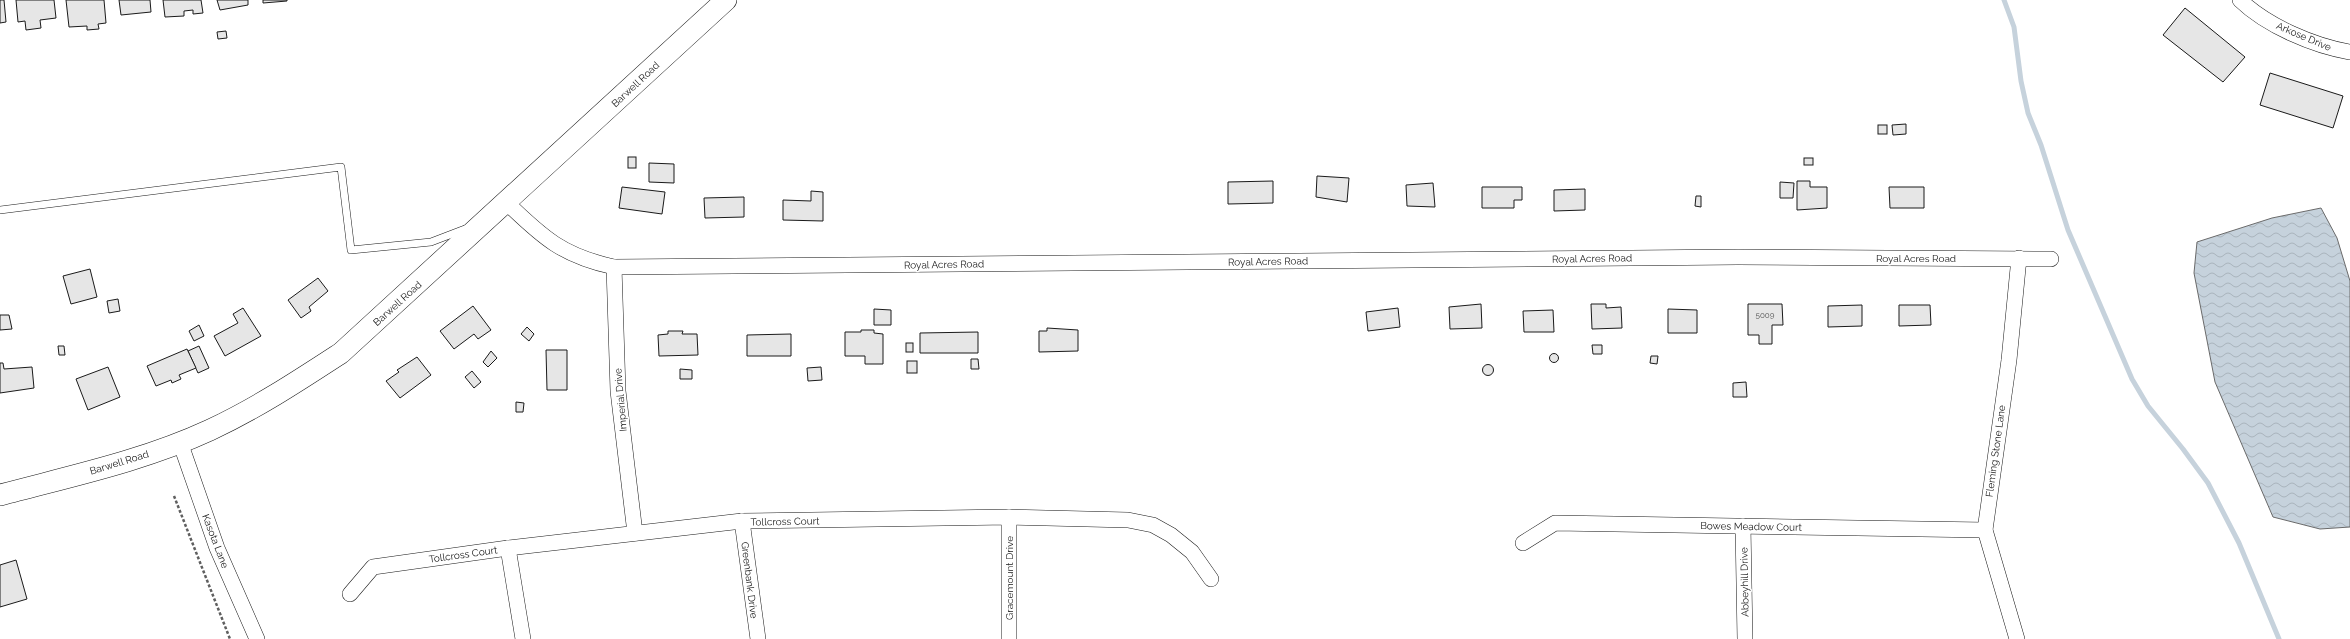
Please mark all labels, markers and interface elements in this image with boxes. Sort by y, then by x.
street label: Arkose Drive [2275,20,2333,53]
street label: Barwell Road [609,59,661,109]
street label: Royal Acres Road [1552,252,1632,265]
street label: Royal Acres Road [1876,253,1956,264]
street label: Royal Acres Road [1228,255,1308,268]
street label: Royal Acres Road [904,258,984,271]
street label: Barwell Road [371,279,424,328]
house number: 5009 [1756,310,1775,320]
street label: Imperial Drive [612,368,629,432]
street label: Fleming Stone Lane [1984,404,2007,498]
street label: Barwell Road [88,448,150,477]
street label: Kasota Lane [200,513,231,570]
street label: Tollcross Court [750,515,820,528]
street label: Bowes Meadow Court [1700,520,1803,533]
street label: Gracemount Drive [1004,536,1015,620]
street label: Greenbank Drive [739,541,760,619]
street label: Tollcross Court [428,544,499,565]
street label: Abbeyhill Drive [1738,547,1751,617]

